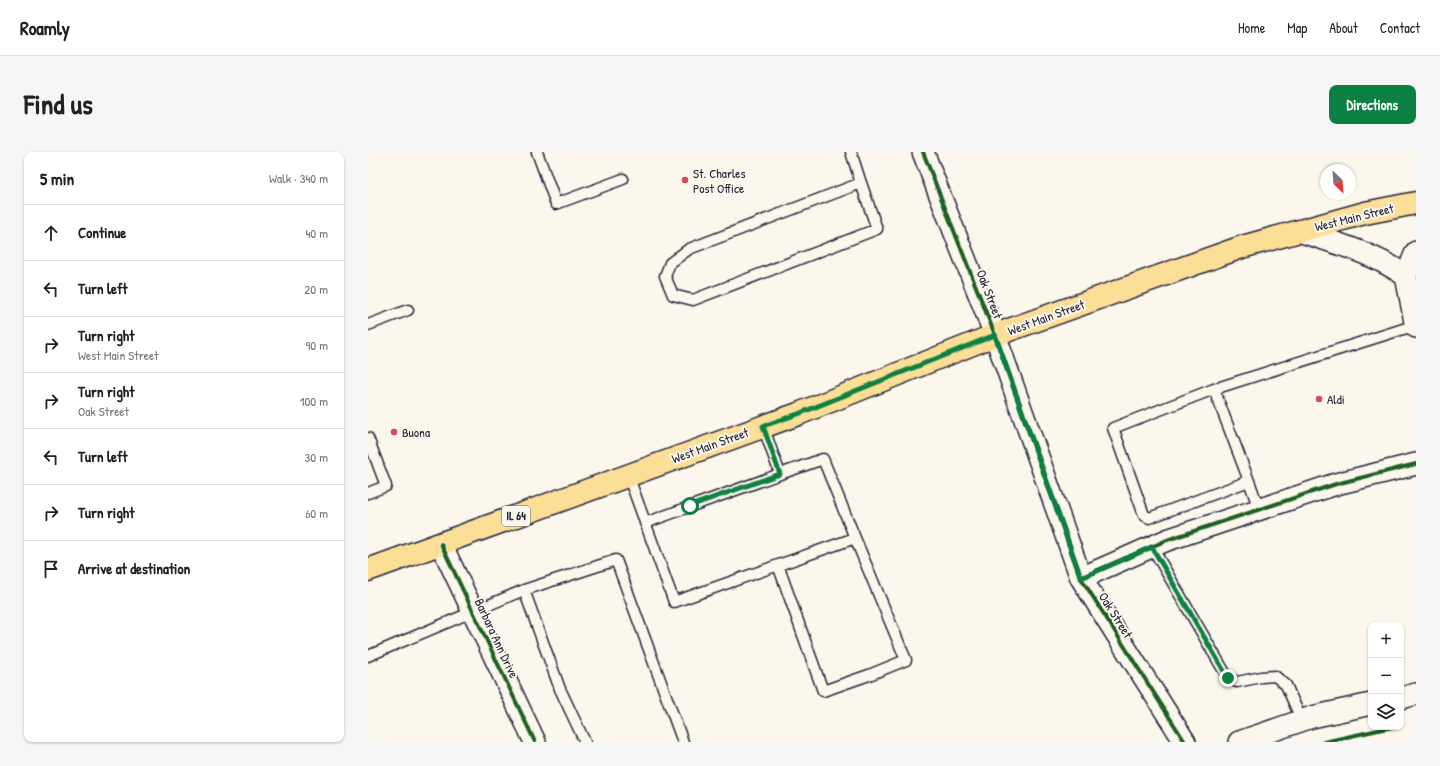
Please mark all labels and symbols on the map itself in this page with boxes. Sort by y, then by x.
place label: St. Charles Post Office [693,164,746,197]
north arrow [1320,164,1356,200]
marker: St. Charles Post Office [680,175,690,185]
street label: West Main Street [1313,198,1396,235]
street label: Oak Street [972,267,1008,322]
street label: West Main Street [1005,295,1087,339]
place label: Aldi [1327,390,1345,408]
marker: Aldi [1314,394,1324,404]
place label: Buona [402,423,430,441]
street label: West Main Street [669,423,751,467]
marker: Buona [389,427,399,437]
route start [681,497,699,515]
road number: IL 64 [502,506,530,526]
street label: Oak Street [1095,589,1137,642]
street label: Barbara Ann Drive [471,595,523,681]
route end [1219,669,1237,687]

